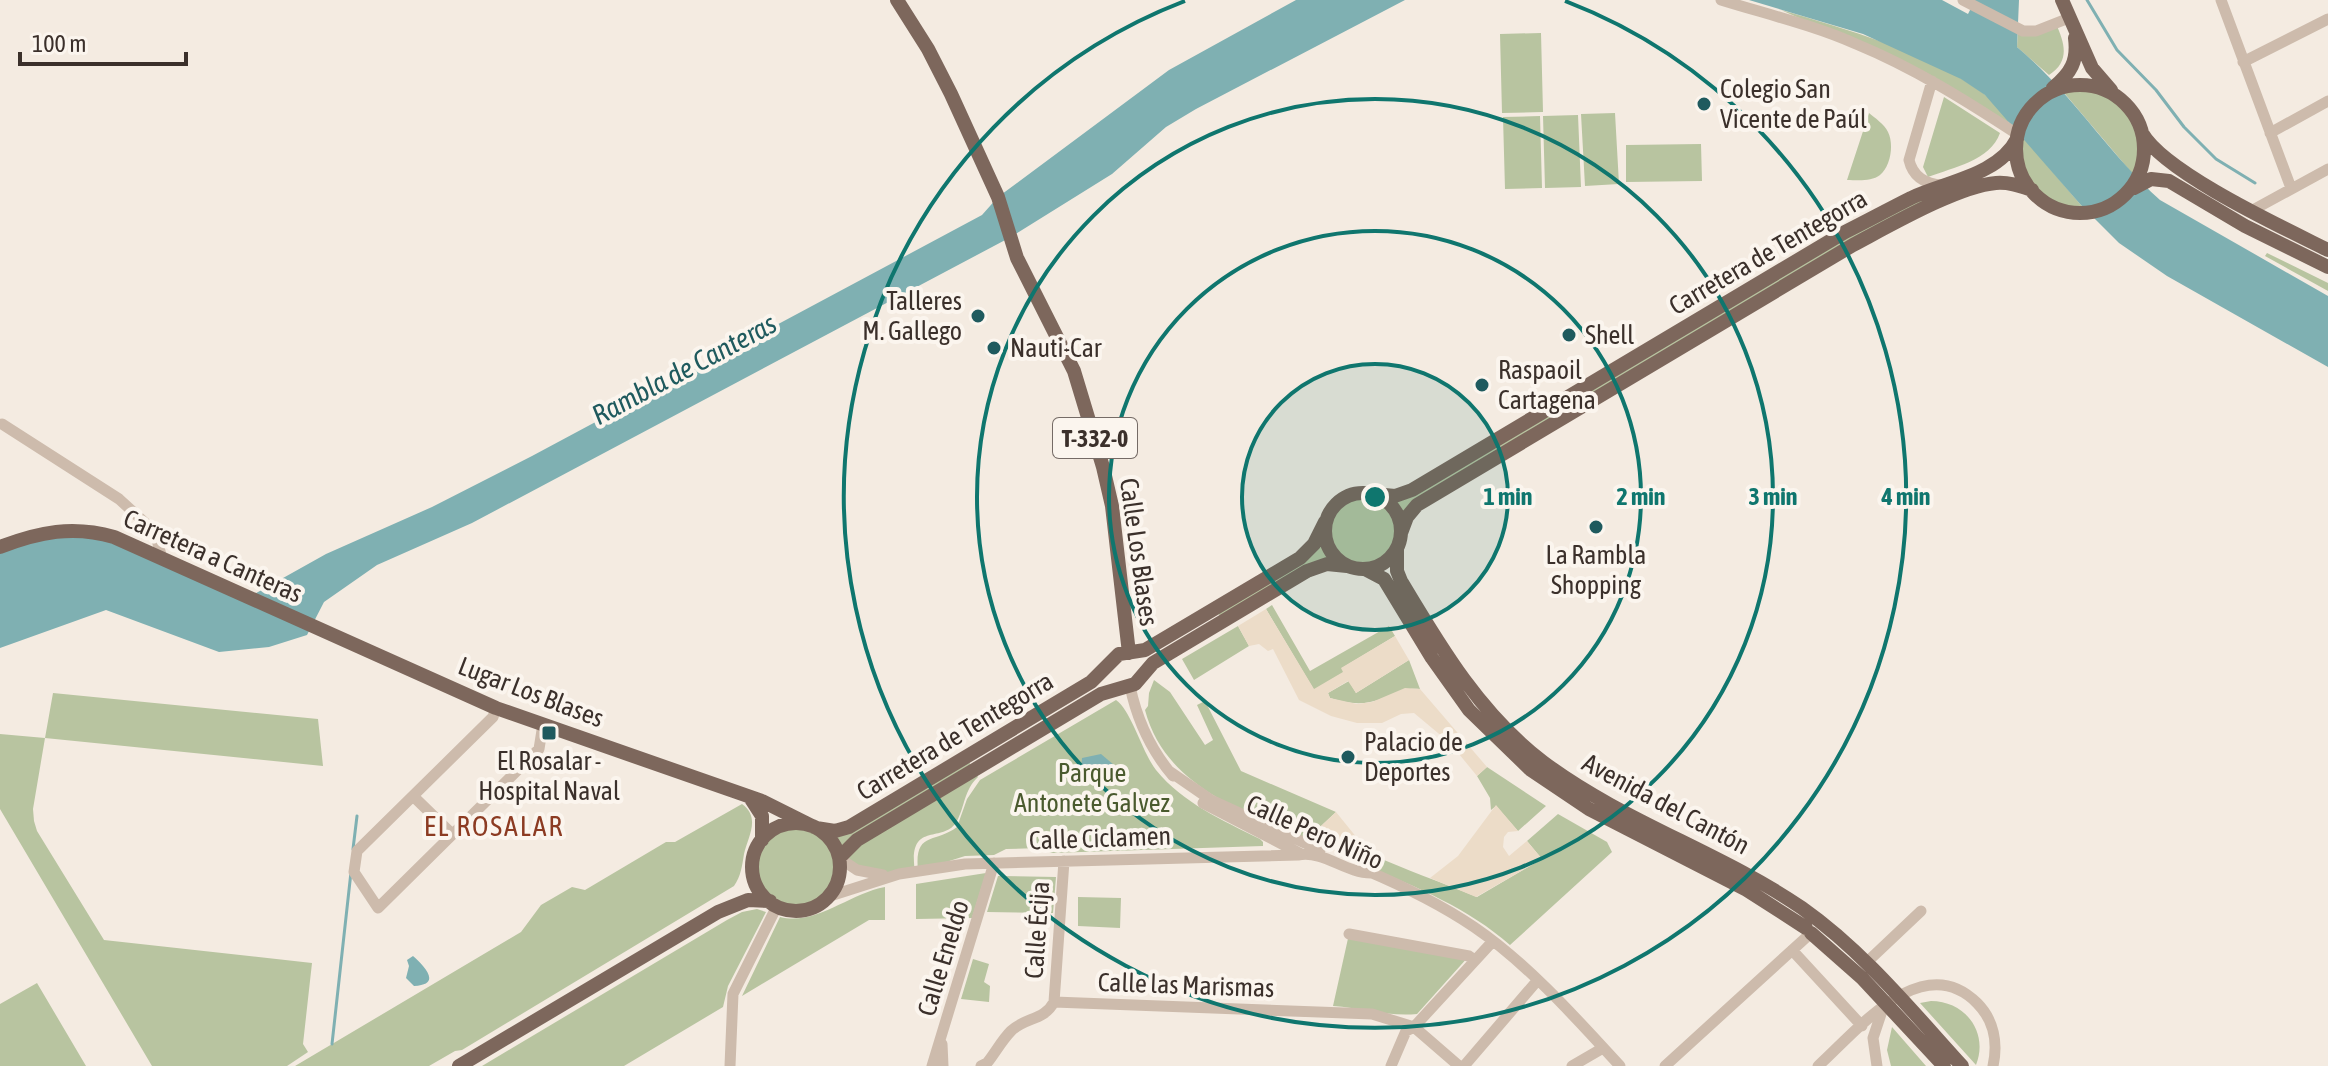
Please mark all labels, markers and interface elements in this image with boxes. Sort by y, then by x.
scale bar [20,16,186,66]
text: 100 m [32,30,86,57]
place label: Colegio San Vicente de Paúl [1720,74,1867,134]
marker: Colegio San Vicente de Paúl [1695,95,1713,113]
street label: Carretera de Tentegorra [1664,183,1872,321]
place label: Talleres M. Gallego [862,286,962,346]
water label: Rambla de Canteras [586,307,782,431]
marker: Talleres M. Gallego [969,307,987,325]
place label: Shell [1585,320,1634,350]
marker: Shell [1560,326,1578,344]
place label: Nauti-Car [1010,333,1102,363]
marker: Nauti-Car [985,339,1003,357]
place label: Raspaoil Cartagena [1498,355,1596,415]
marker: Raspaoil Cartagena [1473,376,1491,394]
road number: T-332-0 [1053,418,1137,458]
street label: Calle Los Blases [1114,476,1164,628]
centre of rings [1361,483,1389,511]
text: 1 min [1483,483,1533,510]
text: 2 min [1616,483,1666,510]
text: 3 min [1748,483,1798,510]
text: 4 min [1880,483,1931,510]
street label: Carretera a Canteras [119,503,307,609]
marker: La Rambla Shopping [1587,518,1605,536]
place label: La Rambla Shopping [1546,540,1646,600]
street label: Lugar Los Blases [454,651,608,733]
street label: Carretera de Tentegorra [851,666,1059,806]
marker: El Rosalar - Hospital Naval [540,724,558,742]
place label: Palacio de Deportes [1364,727,1463,787]
place label: El Rosalar - Hospital Naval [478,746,620,806]
street label: Avenida del Cantón [1577,747,1755,861]
marker: Palacio de Deportes [1339,748,1357,766]
park label: Parque Antonete Galvez [1014,758,1170,818]
street label: Calle Pero Niño [1242,788,1388,876]
district label: EL ROSALAR [424,810,564,842]
street label: Calle Ciclamen [1028,821,1172,855]
street label: Calle Écija [1019,880,1055,980]
street label: Calle Eneldo [911,897,975,1019]
street label: Calle las Marismas [1097,967,1275,1003]

